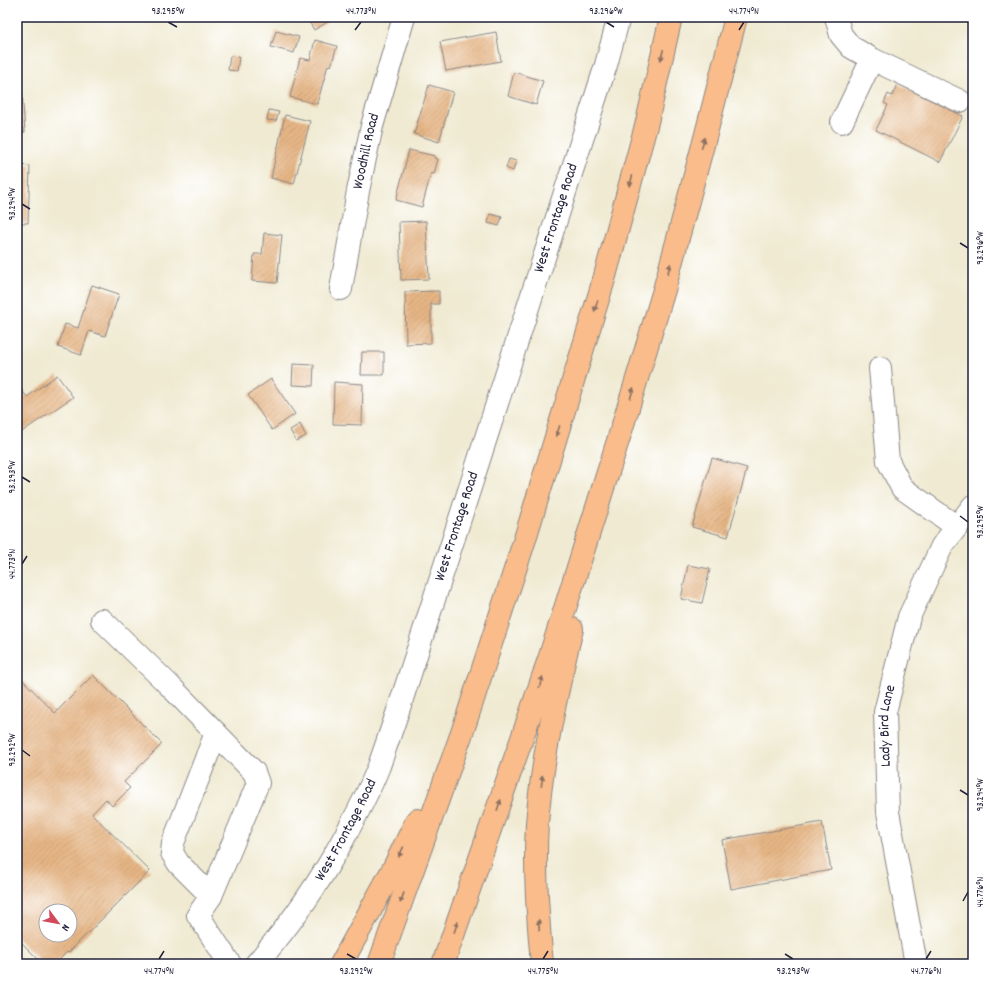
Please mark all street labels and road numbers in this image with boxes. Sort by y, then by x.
street label: Woodhill Road [348,111,386,192]
street label: West Frontage Road [529,161,585,276]
street label: West Frontage Road [430,469,485,584]
street label: Lady Bird Lane [874,682,903,767]
street label: West Frontage Road [310,776,383,886]

